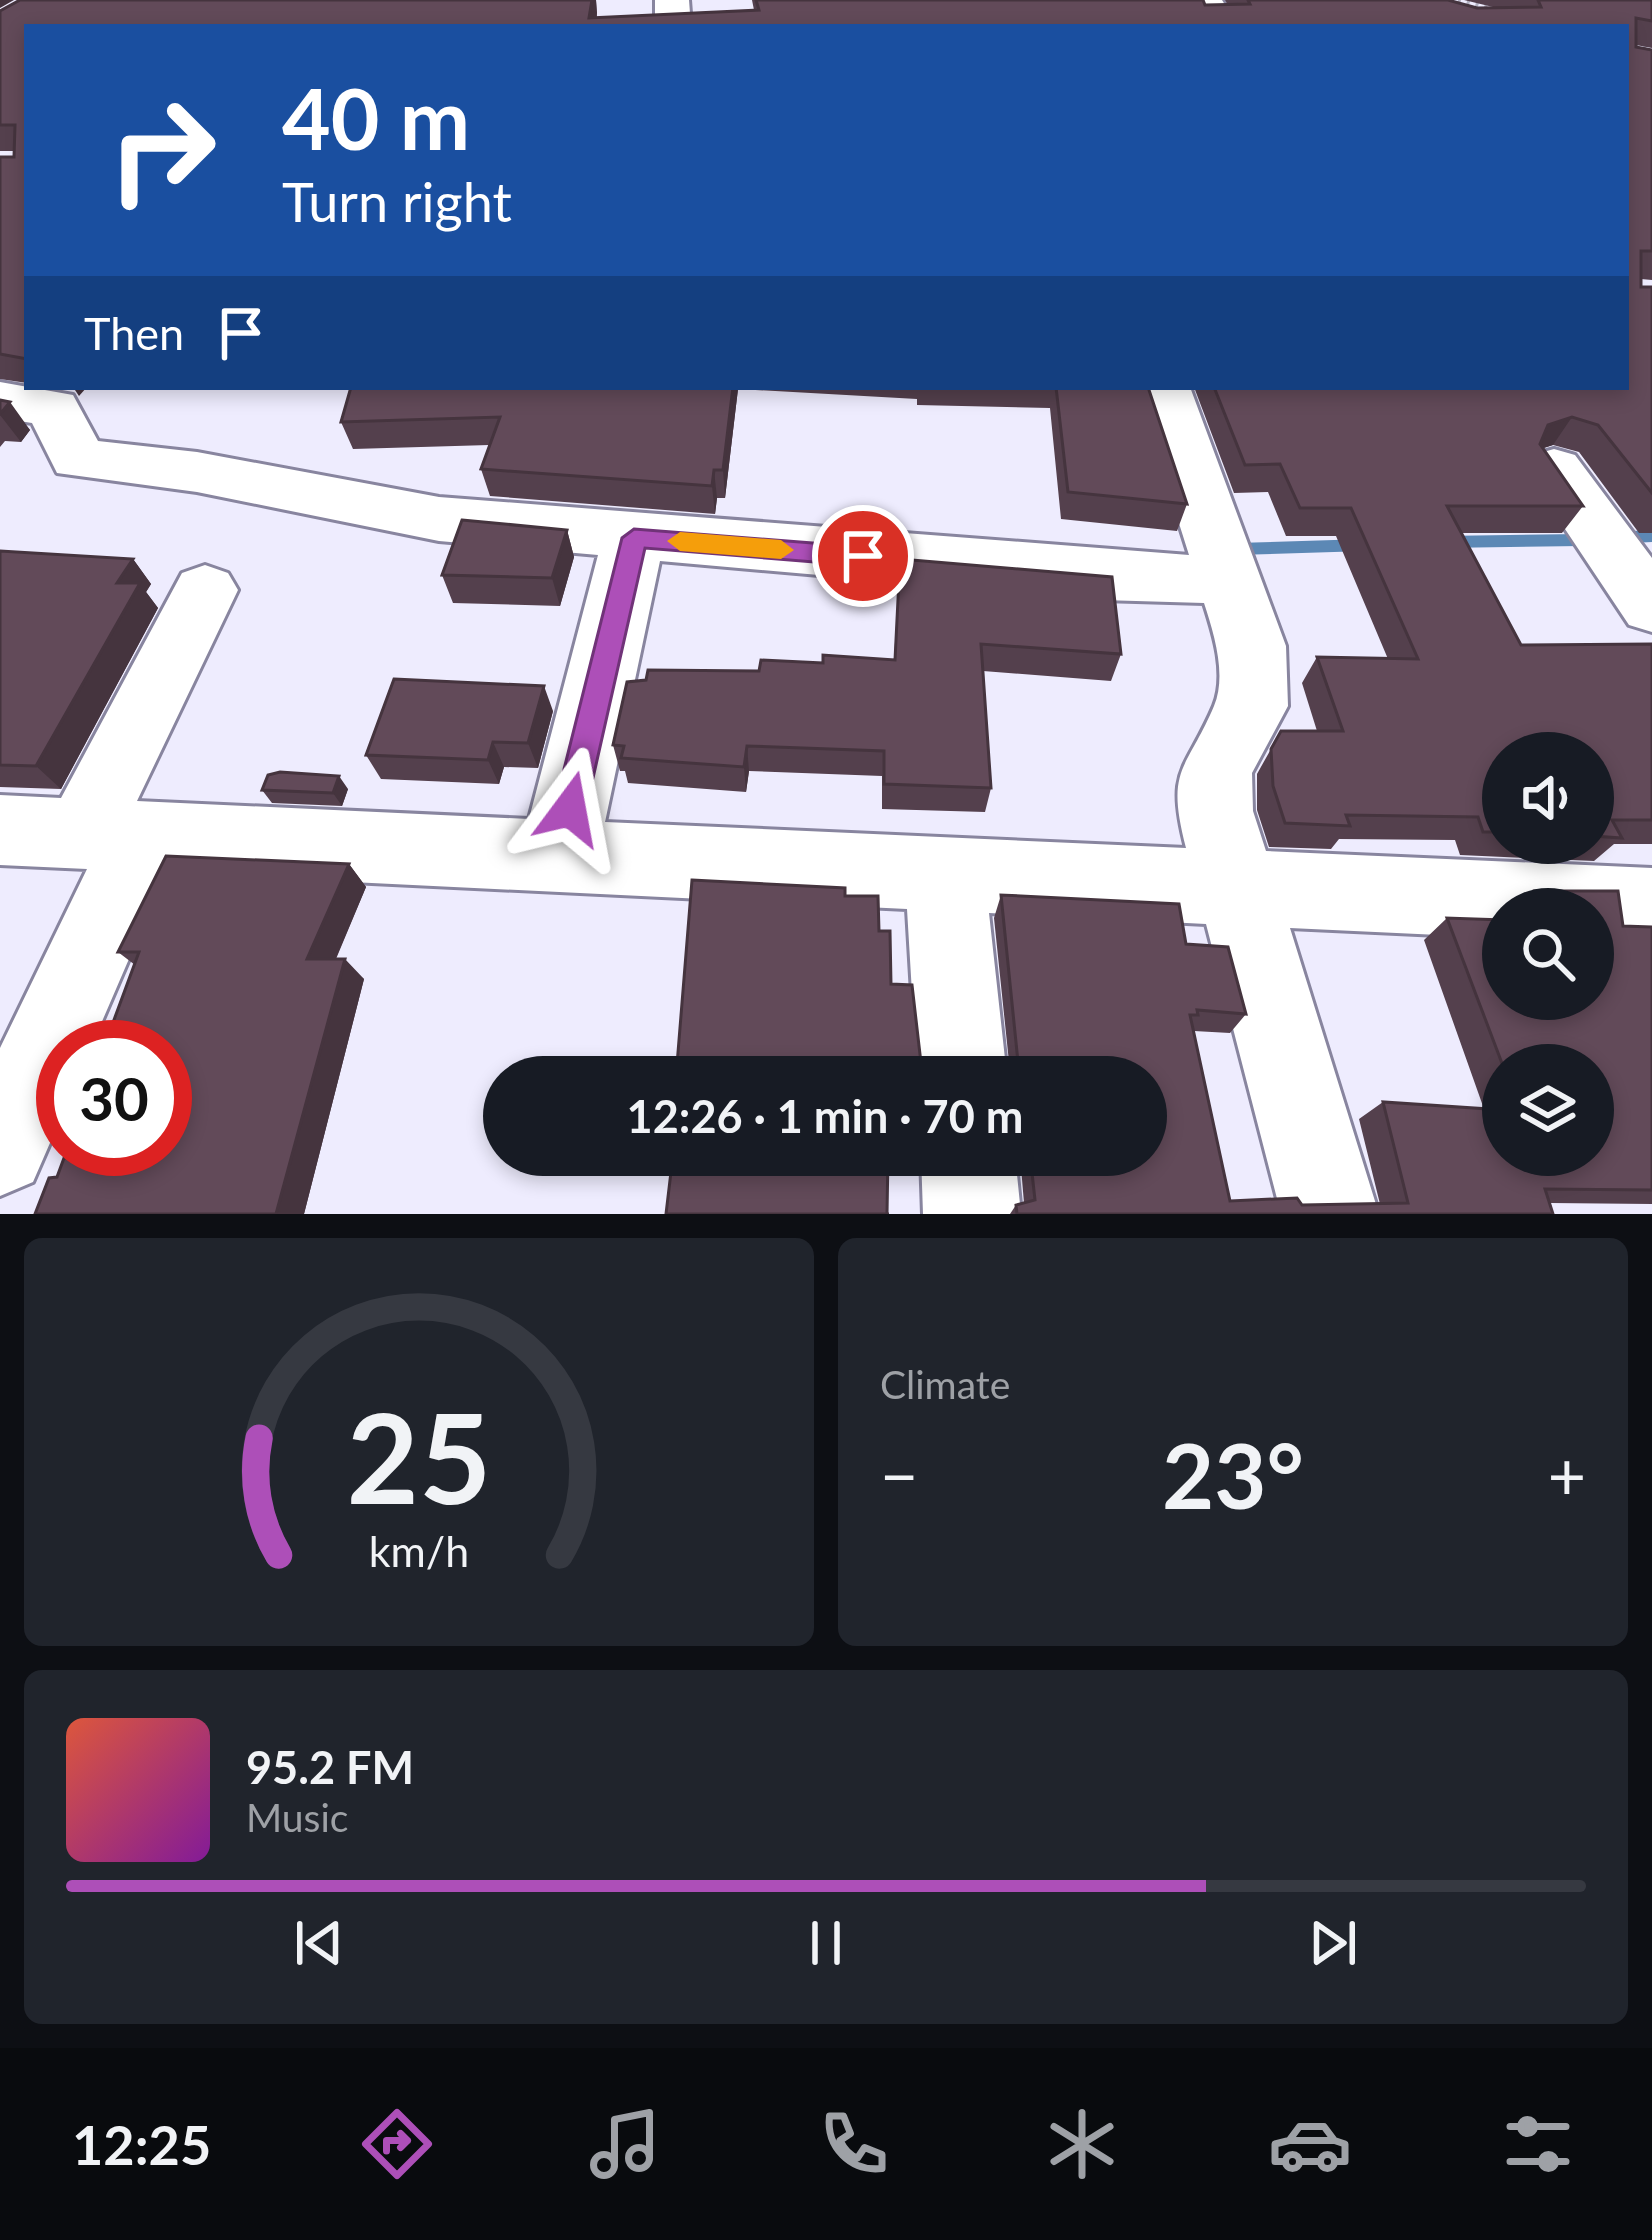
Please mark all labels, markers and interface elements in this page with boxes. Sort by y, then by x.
text: 40 m [282,67,470,168]
icon: right [84,72,240,228]
text: Turn right [282,169,512,234]
icon: arrive [208,300,274,366]
text: Then [84,306,184,360]
pin [812,505,914,607]
icon: arrive [830,523,896,589]
map controls [1482,732,1614,1176]
button: sound [1482,732,1614,864]
position arrow [507,746,633,872]
button: search [1482,888,1614,1020]
speed limit sign: 30 [36,1020,192,1176]
button: layers [1482,1044,1614,1176]
text: 12:26 · 1 min · 70 m [627,1089,1023,1143]
text: Climate [880,1361,1010,1407]
text: 25 [347,1381,491,1531]
text: 23° [1162,1420,1304,1528]
text: − [880,1435,918,1514]
text: + [1548,1435,1586,1514]
text: km/h [369,1525,469,1576]
text: 95.2 FM [246,1740,414,1794]
text: Music [246,1794,348,1840]
icon: previous [286,1910,352,1976]
icon: pause [793,1910,859,1976]
icon: next [1300,1910,1366,1976]
icon: directions [355,2102,439,2186]
icon: music [583,2102,667,2186]
icon: phone [812,2102,896,2186]
icon: climate [1040,2102,1124,2186]
icon: car [1268,2102,1352,2186]
icon: filters [1496,2102,1580,2186]
text: 12:25 [72,2112,211,2177]

